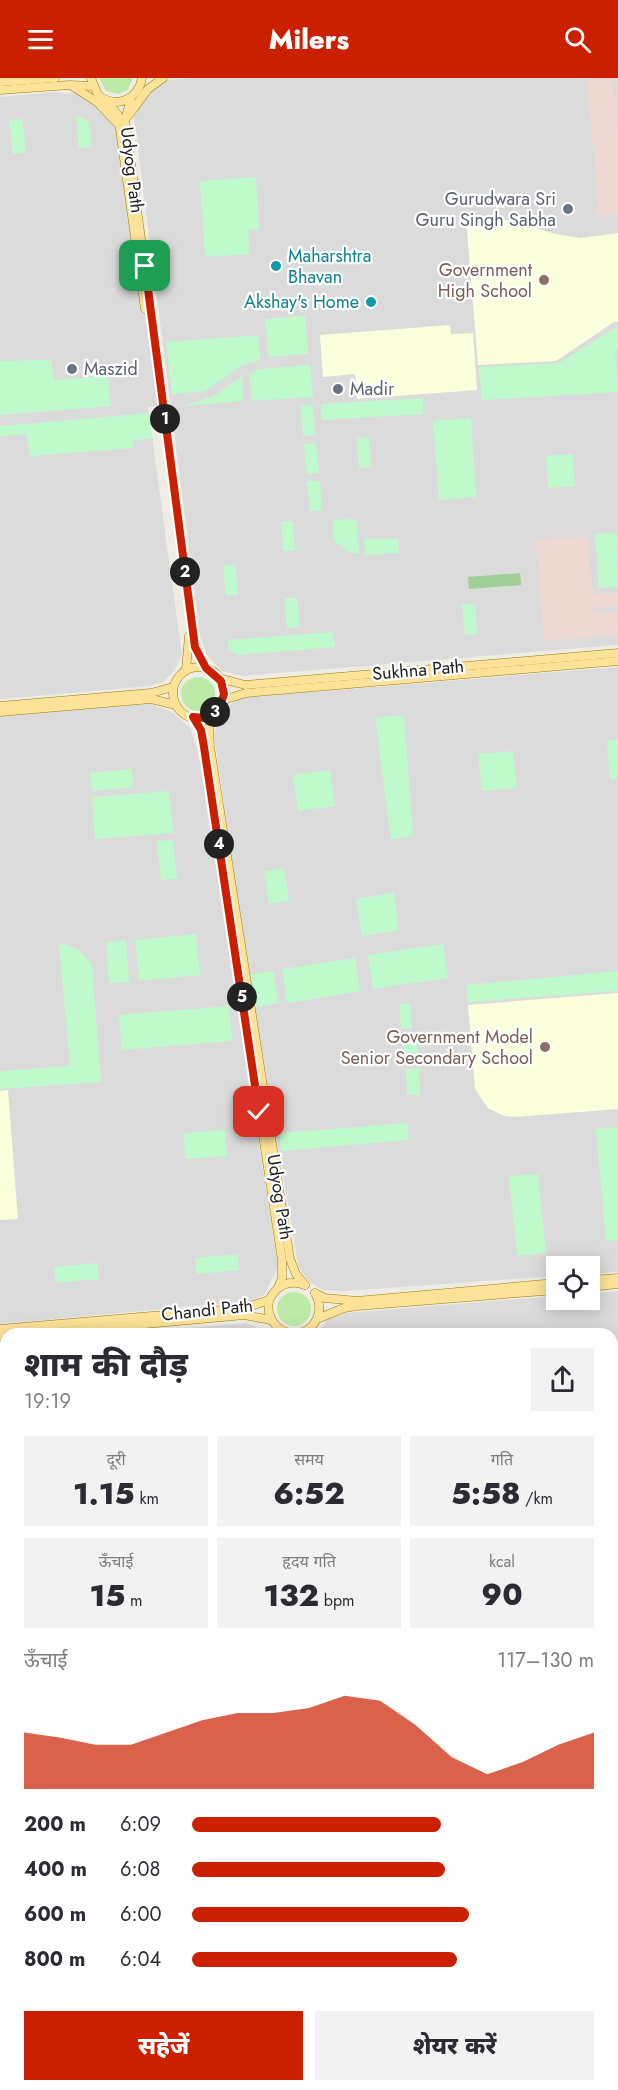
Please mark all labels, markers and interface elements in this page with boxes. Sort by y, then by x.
text: Milers [269,20,349,59]
icon: menu [24,23,57,56]
icon: search [561,23,594,56]
street label: Udyog Path [114,126,150,214]
place label: Gurudwara Sri Guru Singh Sabha [416,186,556,233]
marker: Gurudwara Sri Guru Singh Sabha [561,202,575,216]
pin [119,240,170,291]
place label: Maharshtra Bhavan [288,243,371,290]
icon: arrive [128,249,161,282]
place label: Government High School [438,257,533,304]
marker: Maharshtra Bhavan [269,259,283,273]
marker: Government High School [537,273,551,287]
place label: Akshay's Home [244,289,359,315]
marker: Akshay's Home [364,295,378,309]
place label: Maszid [84,356,138,382]
marker: Maszid [65,362,79,376]
place label: Madir [350,376,395,402]
marker: Madir [331,382,345,396]
pin: 1 [150,404,180,434]
text: 1 [161,407,169,430]
pin: 2 [170,557,200,587]
text: 2 [180,560,190,583]
street label: Sukhna Path [371,653,465,687]
pin: 3 [200,697,230,727]
text: 3 [210,700,220,723]
pin: 4 [204,829,234,859]
text: 4 [213,832,225,855]
pin: 5 [227,982,257,1012]
text: 5 [237,985,247,1008]
place label: Government Model Senior Secondary School [341,1024,533,1071]
marker: Government Model Senior Secondary School [538,1040,552,1054]
pin [233,1086,284,1137]
icon: check [242,1095,275,1128]
street label: Udyog Path [260,1152,300,1242]
map controls [546,1256,600,1310]
button: locate [546,1256,600,1310]
street label: Chandi Path [160,1292,254,1328]
text: शाम की दौड़ [24,1341,188,1388]
button: share [531,1348,594,1411]
text: 19:19 [24,1387,71,1416]
text: दूरी [106,1448,126,1471]
text: समय [294,1448,324,1471]
text: गति [491,1448,513,1471]
text: 1.15 [73,1472,135,1515]
text: 6:52 [273,1472,345,1515]
text: 5:58 [451,1472,520,1515]
text: km [135,1487,159,1510]
text: /km [520,1487,553,1510]
text: ऊँचाई [99,1550,133,1573]
text: हृदय गति [282,1550,336,1573]
text: kcal [489,1550,515,1573]
text: 90 [481,1573,523,1616]
text: 15 [89,1574,125,1617]
text: 132 [263,1574,319,1617]
text: m [125,1589,143,1612]
text: bpm [319,1589,355,1612]
text: ऊँचाई [24,1646,67,1675]
text: 117–130 m [497,1646,594,1675]
text: 200 m [24,1810,86,1839]
text: 6:09 [120,1810,161,1839]
text: 400 m [24,1855,87,1884]
text: 6:08 [120,1855,160,1884]
text: 600 m [24,1900,86,1929]
text: 6:00 [120,1900,162,1929]
text: 800 m [24,1945,85,1974]
text: 6:04 [120,1945,161,1974]
button: सहेजें [24,2011,303,2080]
button: शेयर करें [315,2011,594,2080]

